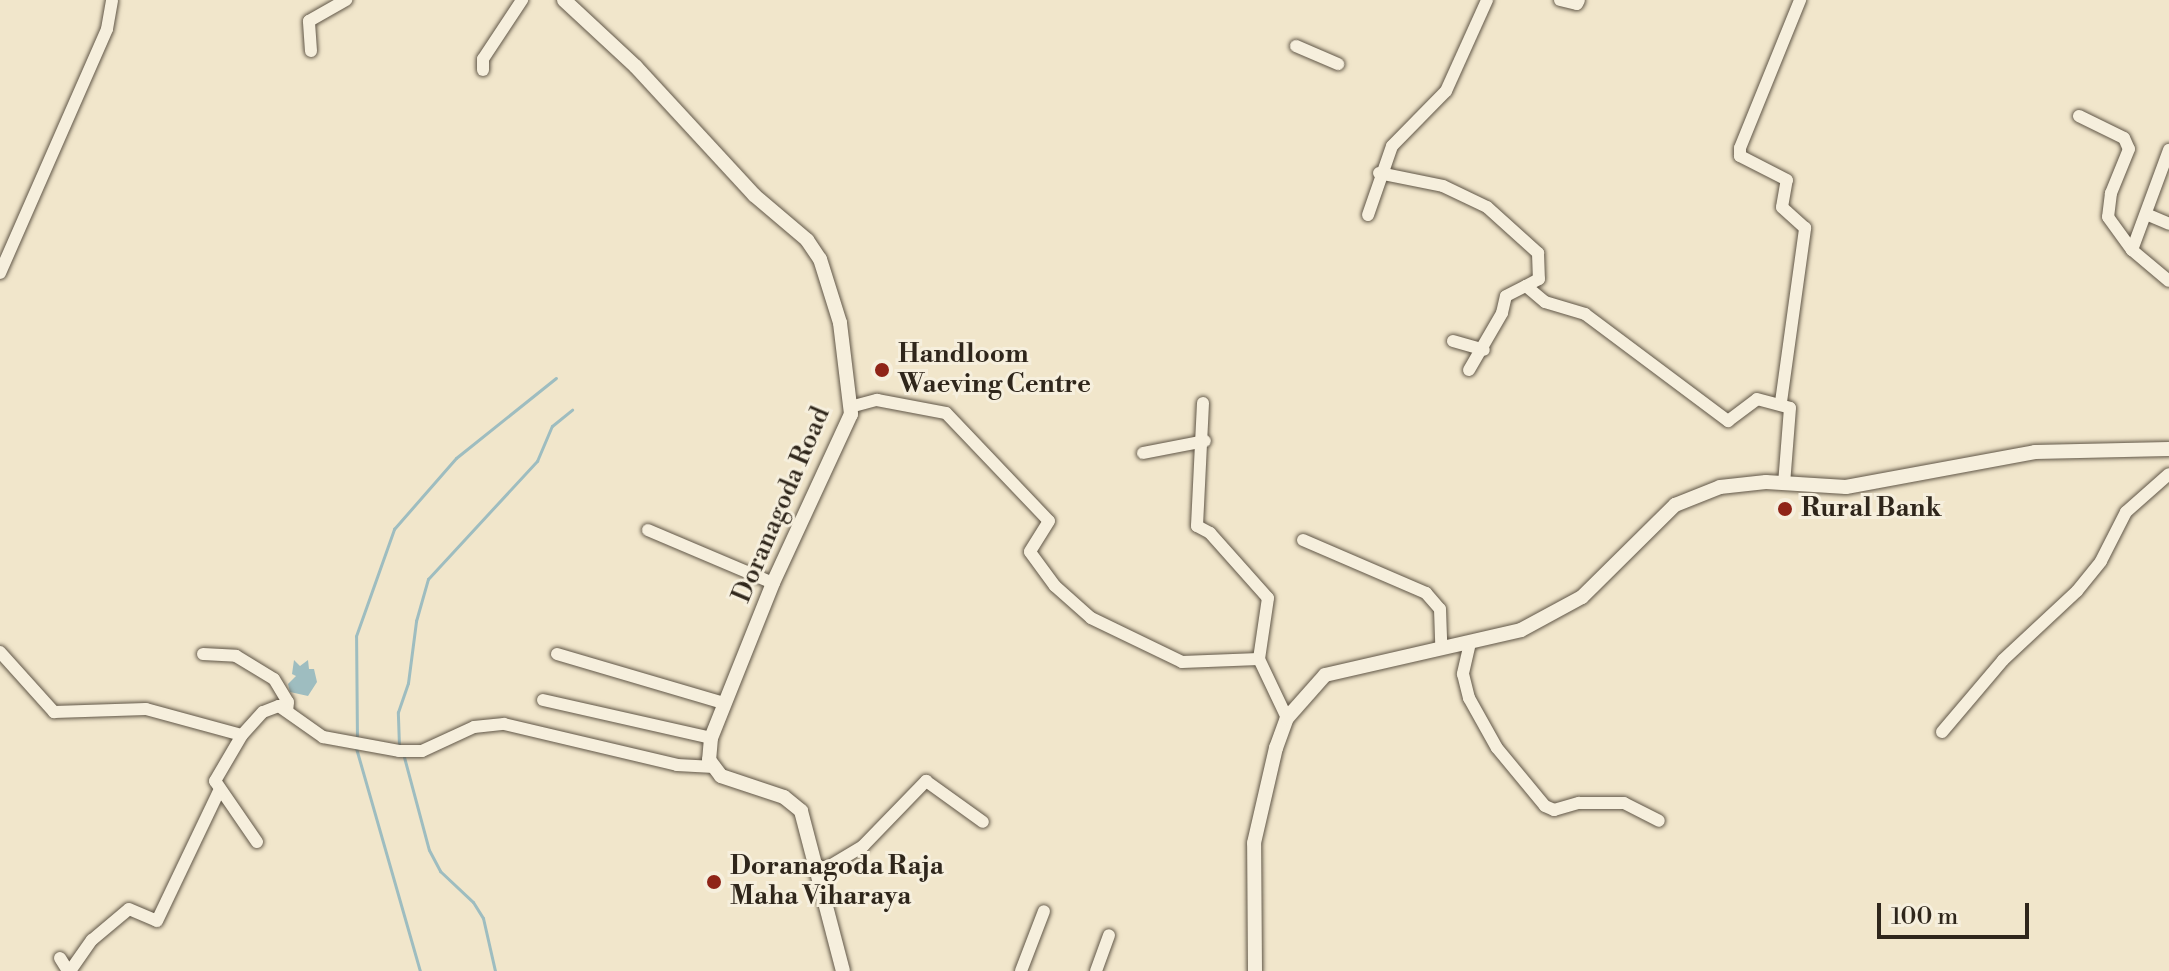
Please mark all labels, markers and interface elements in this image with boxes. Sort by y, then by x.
place label: Handloom Waeving Centre [898,339,1091,400]
marker: Handloom Waeving Centre [873,361,891,379]
street label: Doranagoda Road [727,403,837,607]
place label: Rural Bank [1801,493,1942,525]
marker: Rural Bank [1776,500,1794,518]
place label: Doranagoda Raja Maha Viharaya [730,851,944,912]
marker: Doranagoda Raja Maha Viharaya [705,873,723,891]
scale bar [1881,887,2033,937]
text: 100 m [1891,902,1958,932]

